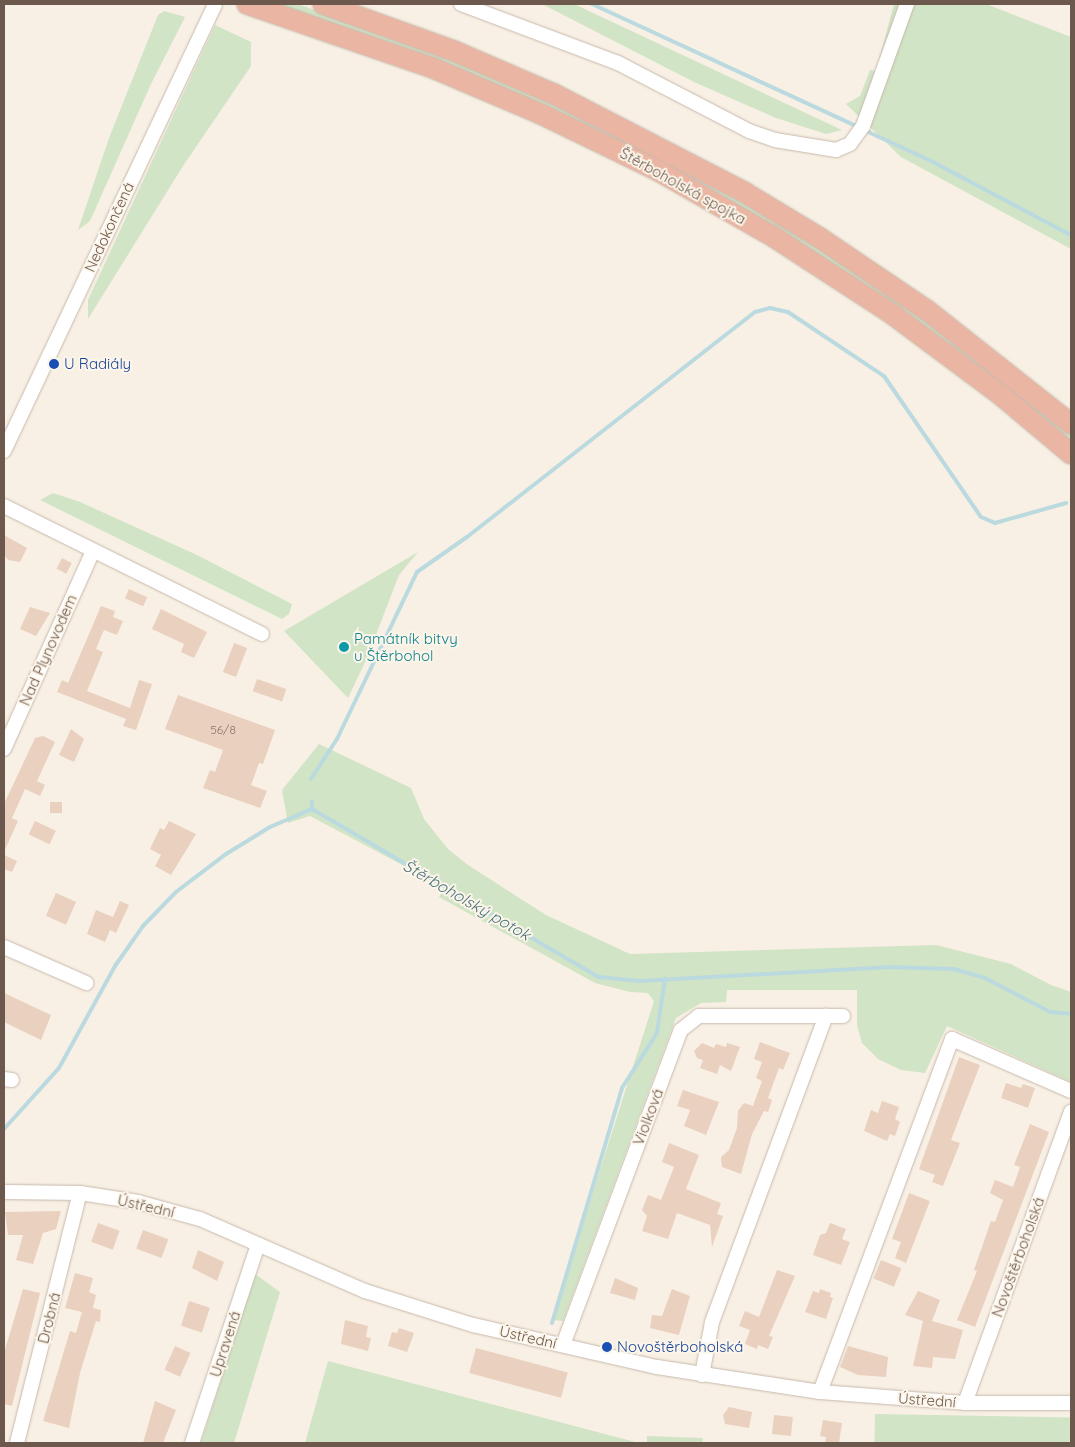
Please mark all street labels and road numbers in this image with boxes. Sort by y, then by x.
street label: Štěrboholská spojka [617,144,749,228]
street label: Nedokončená [80,179,138,275]
street label: Nad Plynovodem [15,592,81,708]
street label: Violková [629,1086,667,1148]
street label: Ústřední [116,1191,176,1221]
street label: Novoštěrboholská [988,1195,1048,1319]
street label: Drobná [34,1291,64,1345]
street label: Upravená [206,1309,244,1379]
street label: Ústřední [498,1322,558,1352]
street label: Ústřední [897,1389,957,1411]

